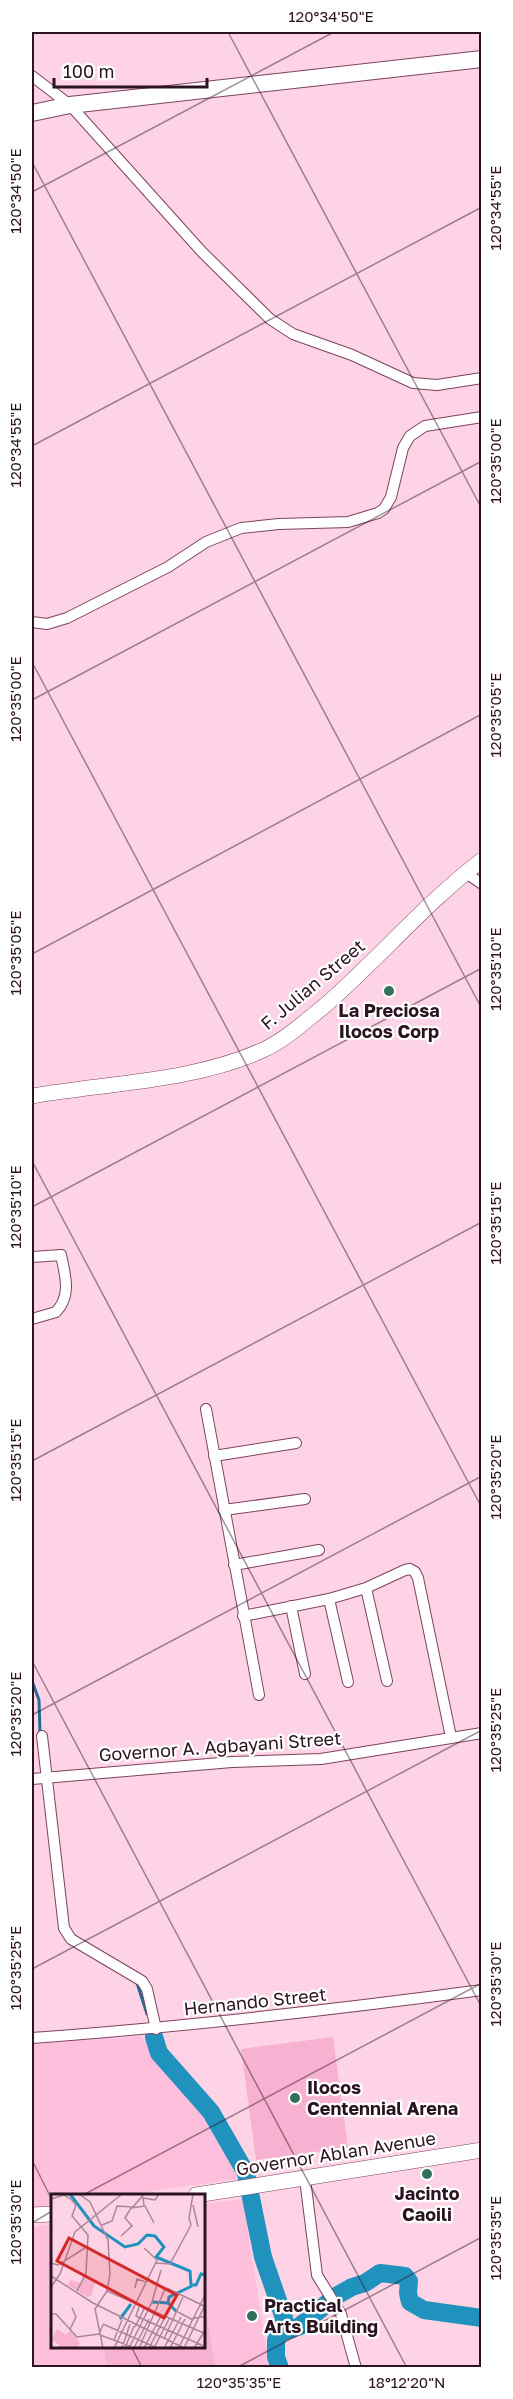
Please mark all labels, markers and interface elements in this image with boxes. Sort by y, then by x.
text: 120°34'50"E [288,7,374,25]
scale bar [54,51,207,89]
text: 100 m [63,60,114,82]
text: 120°34'50"E [6,148,24,234]
text: 120°34'55"E [486,166,504,250]
text: 120°34'55"E [6,403,24,487]
text: 120°35'00"E [486,418,504,504]
text: 120°35'00"E [6,656,24,742]
text: 120°35'05"E [486,673,504,757]
text: 120°35'05"E [6,911,24,995]
text: 120°35'10"E [486,927,504,1011]
street label: F. Julian Street [256,934,369,1034]
marker: La Preciosa Ilocos Corp [382,984,396,998]
place label: La Preciosa Ilocos Corp [338,999,440,1042]
text: 120°35'10"E [6,1165,24,1249]
text: 120°35'15"E [486,1182,504,1264]
text: 120°35'15"E [6,1419,24,1501]
text: 120°35'20"E [486,1435,504,1519]
text: 120°35'20"E [6,1672,24,1756]
text: 120°35'25"E [486,1688,504,1772]
street label: Governor A. Agbayani Street [98,1727,342,1765]
text: 120°35'25"E [6,1926,24,2010]
text: 120°35'30"E [486,1942,504,2026]
street label: Hernando Street [183,1983,327,2019]
place label: Ilocos Centennial Arena [307,2076,458,2119]
marker: Ilocos Centennial Arena [288,2091,302,2105]
street label: Governor Ablan Avenue [234,2126,437,2180]
marker: Jacinto Caoili [420,2167,434,2181]
text: 120°35'30"E [6,2180,24,2264]
place label: Jacinto Caoili [395,2182,460,2225]
inset map [51,2194,206,2348]
text: 120°35'35"E [486,2196,504,2280]
place label: Practical Arts Building [264,2294,378,2337]
marker: Practical Arts Building [245,2309,259,2323]
text: 120°35'35"E [197,2373,281,2391]
text: 18°12'20"N [369,2373,445,2391]

